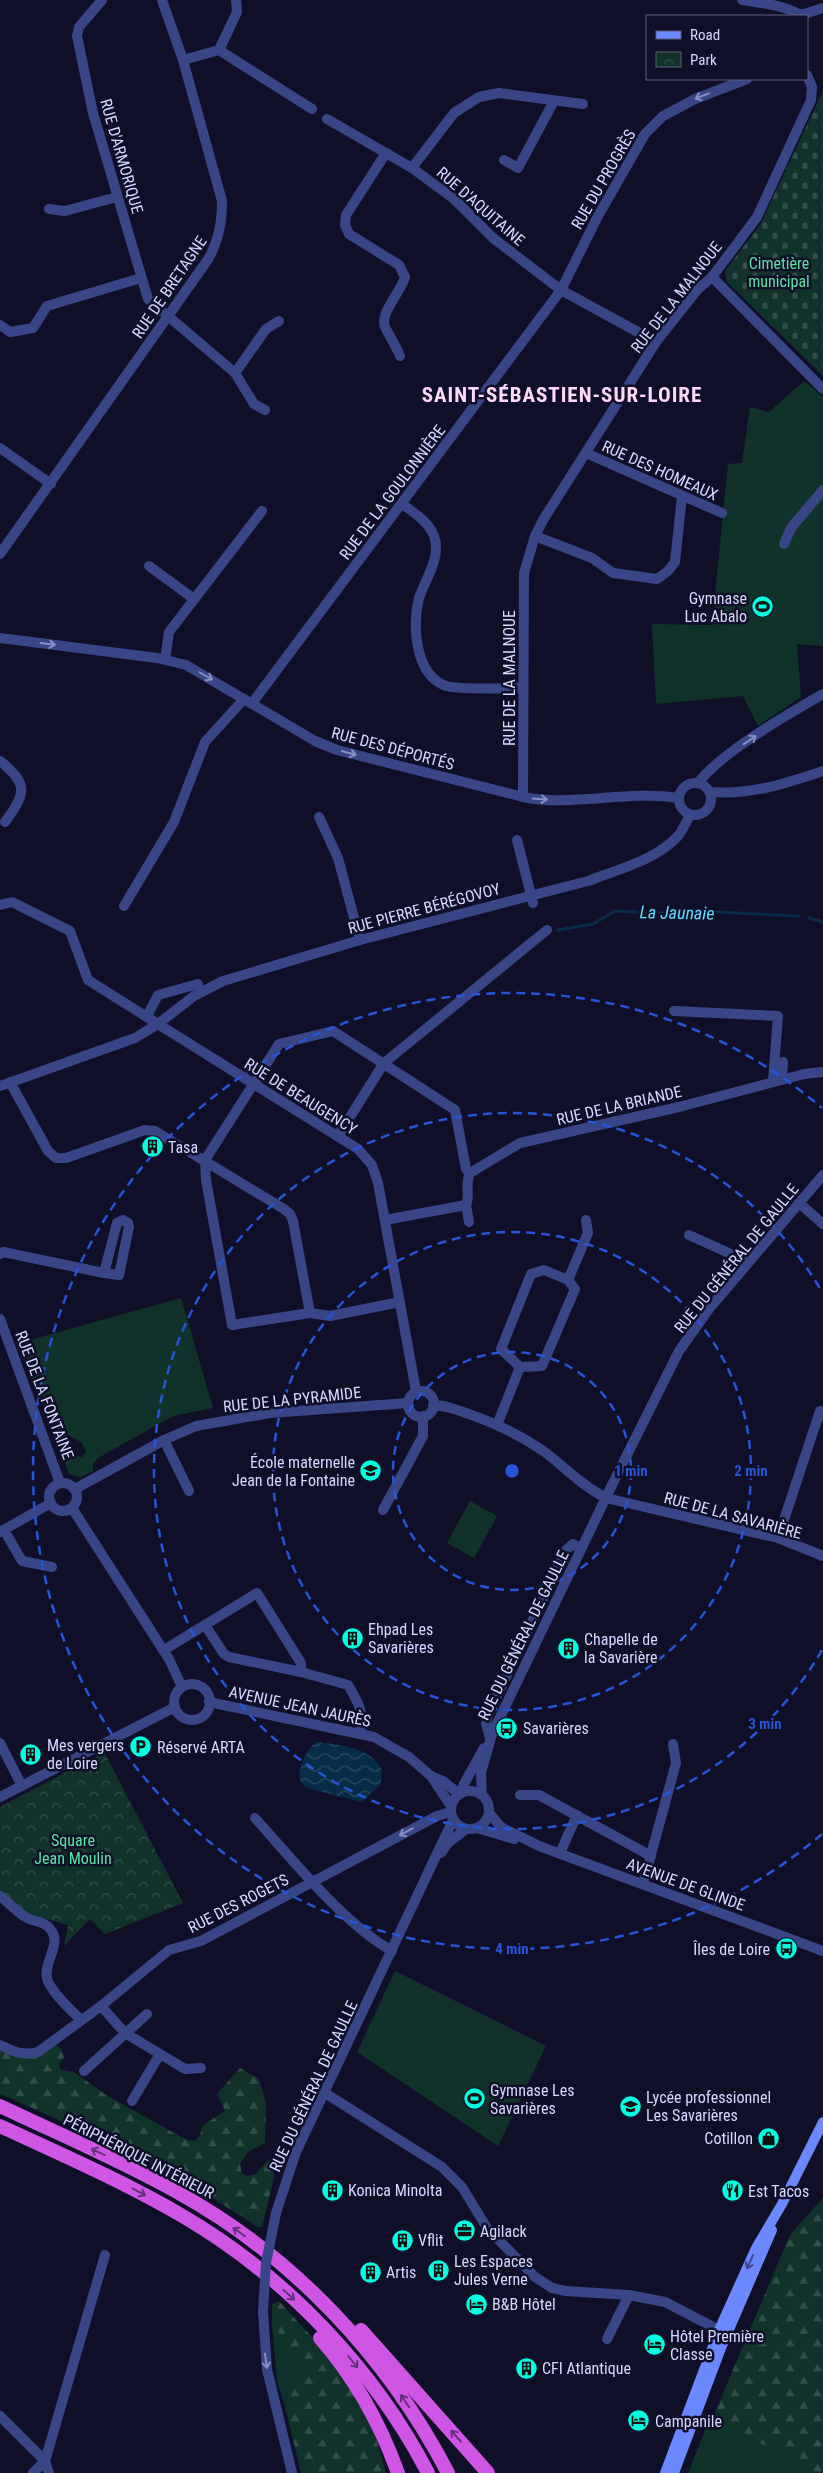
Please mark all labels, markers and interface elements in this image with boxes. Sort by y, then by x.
legend [646,15,808,80]
text: Road [690,26,720,44]
text: Park [690,51,717,69]
one-way arrow [695,92,710,101]
street label: RUE D'ARMORIQUE [96,97,147,216]
street label: RUE DU PROGRÈS [567,126,640,233]
street label: RUE D'AQUITAINE [433,163,529,250]
street label: RUE DE BRETAGNE [128,232,211,342]
street label: RUE DE LA MALNOUE [627,238,726,357]
park label: Cimetière municipal [748,254,810,291]
district label: SAINT-SÉBASTIEN-SUR-LOIRE [422,383,702,407]
street label: RUE DE LA GOULONNIÈRE [336,421,449,563]
street label: RUE DES HOMEAUX [599,436,721,505]
place label: Gymnase Luc Abalo [684,589,747,626]
sports icon: Gymnase Luc Abalo [751,595,775,619]
street label: RUE DE LA MALNOUE [500,610,519,746]
one-way arrow [40,639,56,649]
one-way arrow [199,672,213,682]
street label: RUE DES DÉPORTÉS [329,723,456,774]
one-way arrow [743,735,757,745]
one-way arrow [340,749,356,759]
one-way arrow [532,795,548,804]
street label: RUE PIERRE BÉRÉGOVOY [346,879,503,938]
water label: La Jaunaie [639,901,715,924]
street label: RUE DE BEAUGENCY [241,1054,361,1139]
street label: RUE DE LA BRIANDE [555,1082,684,1129]
building icon: Tasa [140,1135,164,1159]
place label: Tasa [168,1138,198,1157]
street label: RUE DU GÉNÉRAL DE GAULLE [670,1180,803,1337]
street label: RUE DE LA FONTAINE [11,1328,78,1462]
street label: RUE DE LA PYRAMIDE [222,1383,362,1416]
place label: École maternelle Jean de la Fontaine [232,1453,355,1490]
school or university icon: École maternelle Jean de la Fontaine [359,1459,383,1483]
centre of rings [503,1462,521,1480]
text: 1 min [614,1462,648,1480]
text: 2 min [734,1462,768,1480]
street label: RUE DE LA SAVARIÈRE [662,1488,804,1543]
street label: RUE DU GÉNÉRAL DE GAULLE [474,1547,573,1723]
place label: Ehpad Les Savarières [368,1620,434,1657]
building icon: Ehpad Les Savarières [340,1626,364,1650]
place label: Chapelle de la Savarière [584,1630,658,1667]
building icon: Chapelle de la Savarière [556,1636,580,1660]
street label: AVENUE JEAN JAURÈS [227,1682,373,1731]
text: 3 min [748,1715,782,1733]
bus stop icon: Savarières [495,1716,519,1740]
place label: Savarières [523,1719,589,1738]
parking icon: Réservé ARTA [129,1735,153,1759]
place label: Mes vergers de Loire [47,1736,124,1773]
place label: Réservé ARTA [157,1738,245,1757]
building icon: Mes vergers de Loire [19,1742,43,1766]
one-way arrow [399,1827,414,1837]
park label: Square Jean Moulin [34,1831,112,1868]
street label: AVENUE DE GLINDE [624,1854,748,1915]
street label: RUE DES ROGETS [185,1870,292,1937]
bus stop icon: Îles de Loire [774,1937,798,1961]
text: 4 min [495,1940,529,1958]
place label: Îles de Loire [692,1940,770,1959]
street label: RUE DU GÉNÉRAL DE GAULLE [265,1998,362,2175]
place label: Gymnase Les Savarières [490,2081,574,2118]
sports icon: Gymnase Les Savarières [462,2087,486,2111]
place label: Lycée professionnel Les Savarières [646,2088,771,2125]
school or university icon: Lycée professionnel Les Savarières [618,2094,642,2118]
street label: PÉRIPHÉRIQUE INTÉRIEUR [60,2110,218,2203]
shop icon: Cotillon [757,2126,781,2150]
place label: Cotillon [704,2129,753,2148]
one-way arrow [91,2147,106,2156]
building icon: Konica Minolta [320,2178,344,2202]
restaurant icon: Est Tacos [720,2179,744,2203]
place label: Konica Minolta [348,2181,442,2200]
place label: Est Tacos [748,2182,809,2201]
one-way arrow [131,2188,146,2197]
office icon: Agilack [452,2219,476,2243]
place label: Agilack [480,2222,528,2241]
one-way arrow [233,2227,247,2237]
building icon: Vflit [390,2228,414,2252]
place label: Vflit [418,2231,444,2250]
place label: Les Espaces Jules Verne [454,2252,533,2289]
one-way arrow [744,2254,754,2269]
building icon: Les Espaces Jules Verne [426,2258,450,2282]
building icon: Artis [358,2260,382,2284]
place label: Artis [386,2263,416,2282]
one-way arrow [283,2289,296,2301]
hotel icon: B&B Hôtel [464,2292,488,2316]
place label: B&B Hôtel [492,2295,556,2314]
place label: Hôtel Première Classe [670,2327,764,2364]
hotel icon: Hôtel Première Classe [642,2333,666,2357]
one-way arrow [261,2352,271,2368]
one-way arrow [347,2355,358,2368]
building icon: CFI Atlantique [514,2356,538,2380]
place label: CFI Atlantique [542,2359,631,2378]
one-way arrow [400,2394,410,2408]
hotel icon: Campanile [627,2409,651,2433]
place label: Campanile [655,2412,722,2431]
one-way arrow [451,2430,462,2443]

